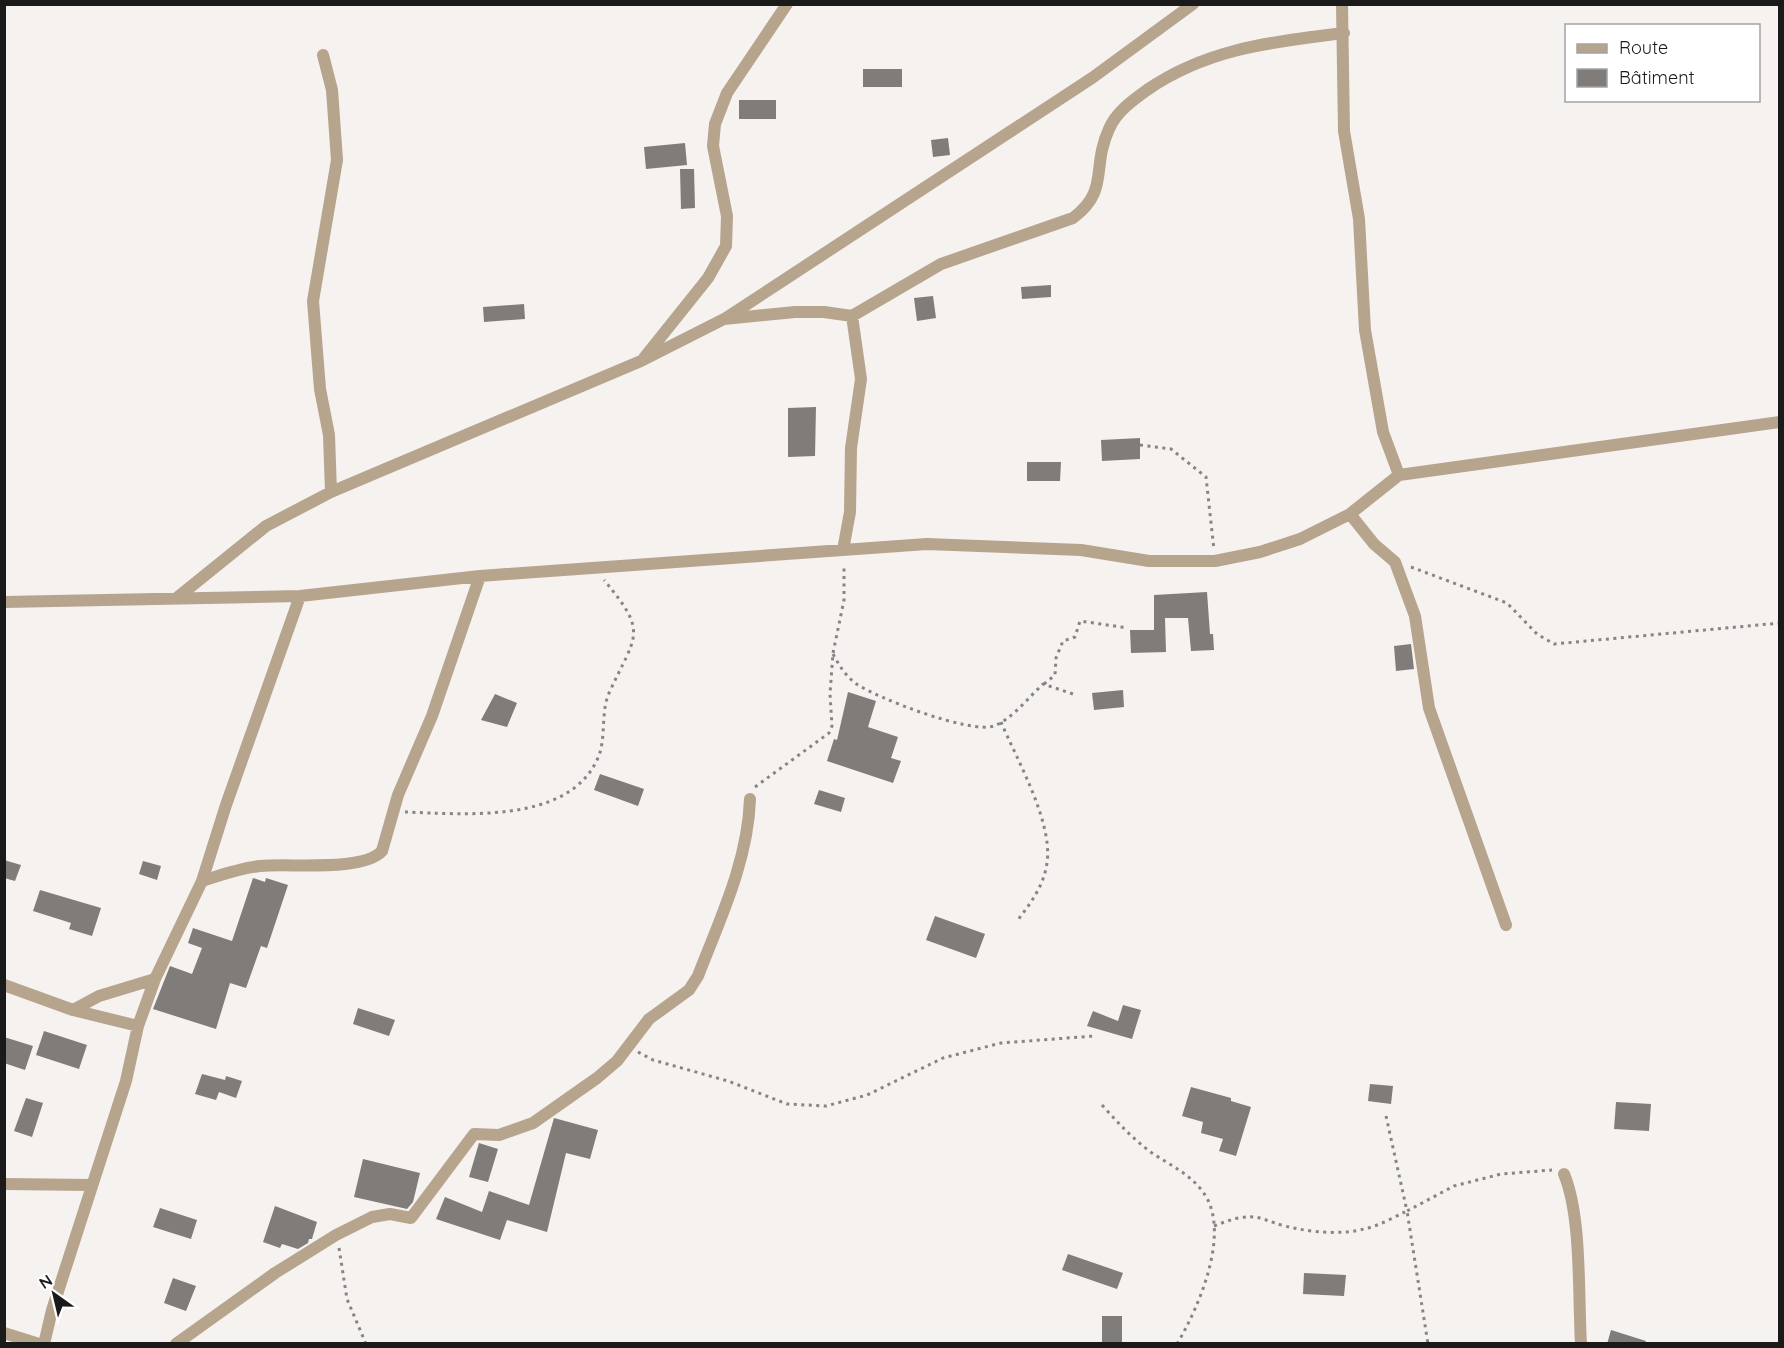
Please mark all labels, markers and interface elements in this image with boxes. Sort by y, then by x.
legend [1565,24,1760,102]
text: Route [1619,36,1668,59]
text: Bâtiment [1619,66,1695,89]
north arrow [24,1264,84,1324]
text: N [35,1270,56,1293]

